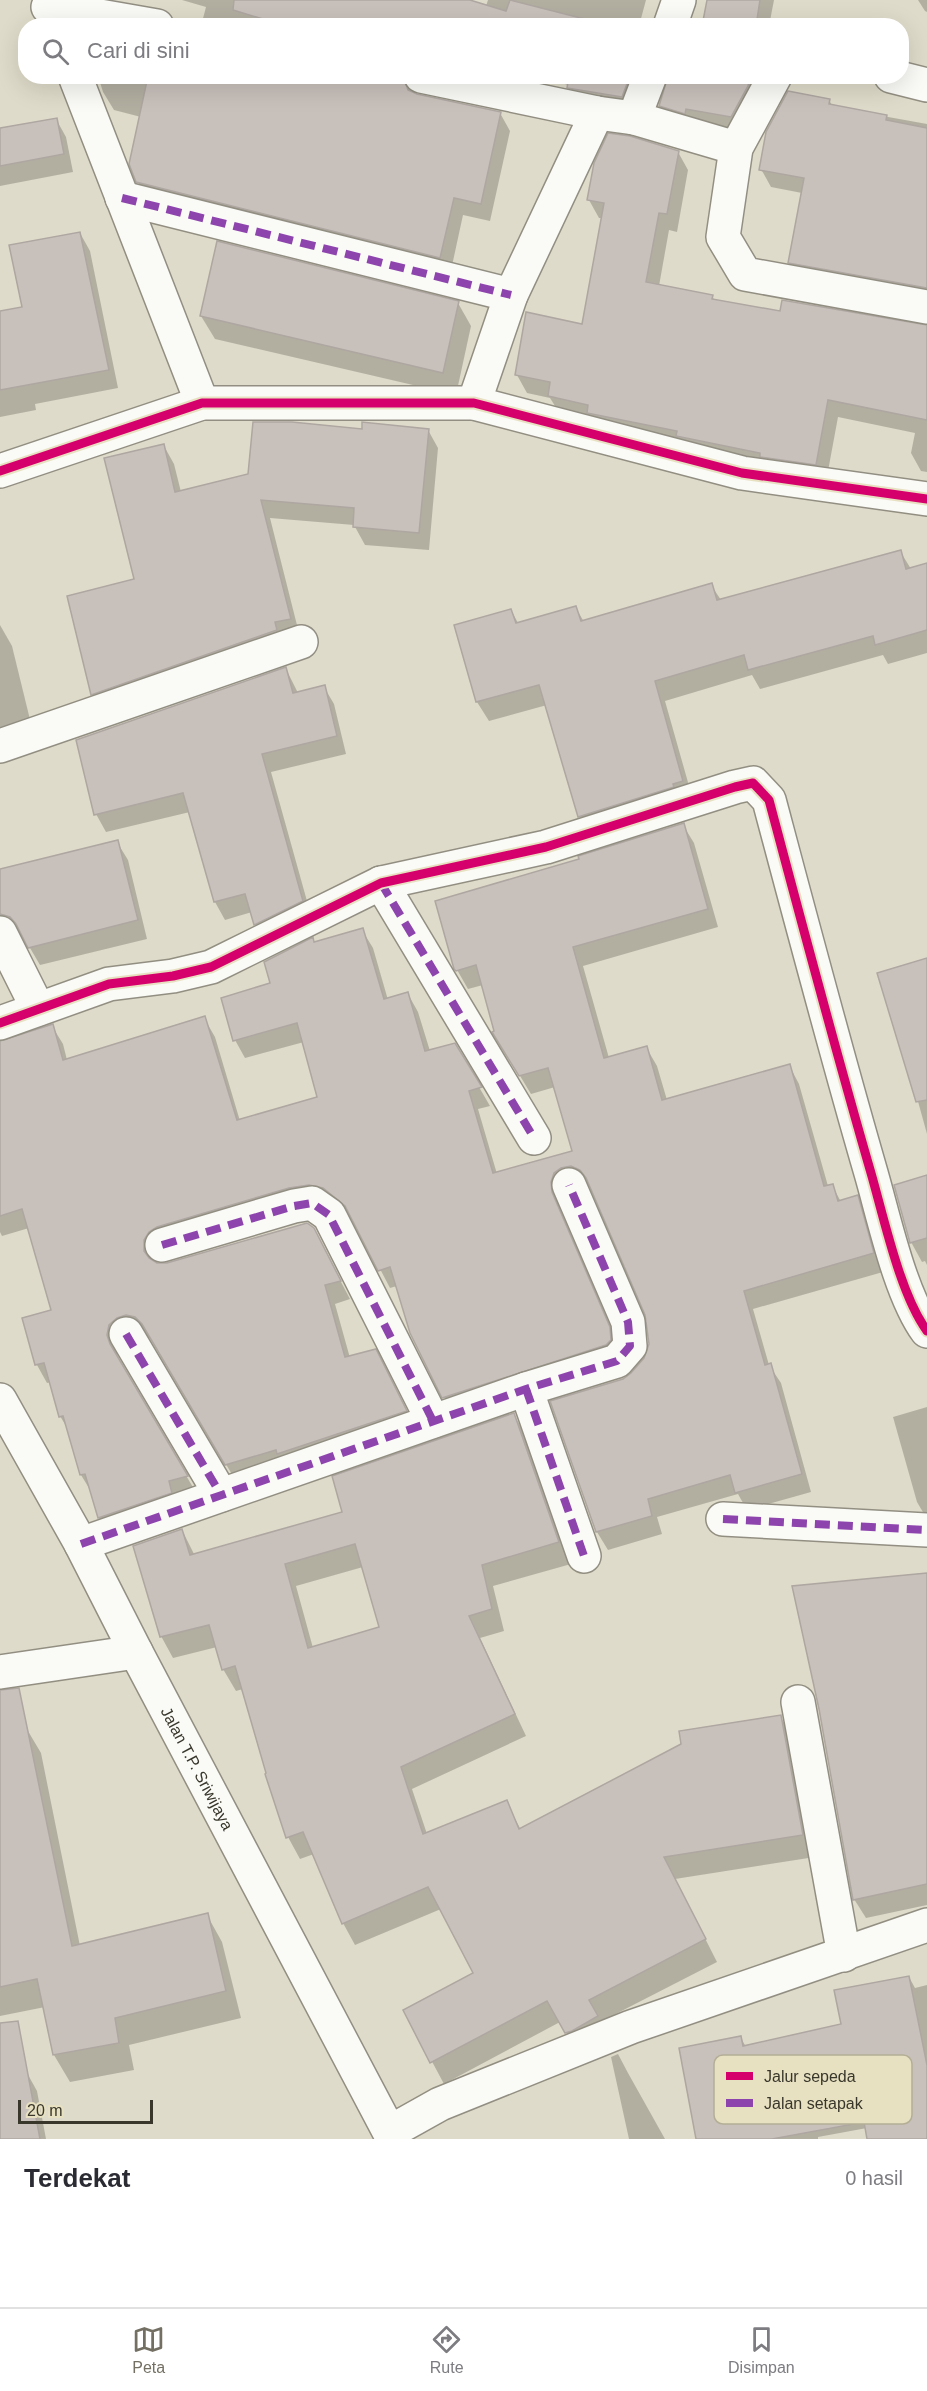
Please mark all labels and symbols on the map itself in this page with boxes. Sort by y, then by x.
street label: Jalan T.P. Sriwijaya [158,1704,237,1833]
legend [714,2055,912,2124]
text: Jalur sepeda [764,2068,856,2085]
text: Jalan setapak [764,2095,864,2112]
scale bar [18,2097,153,2124]

